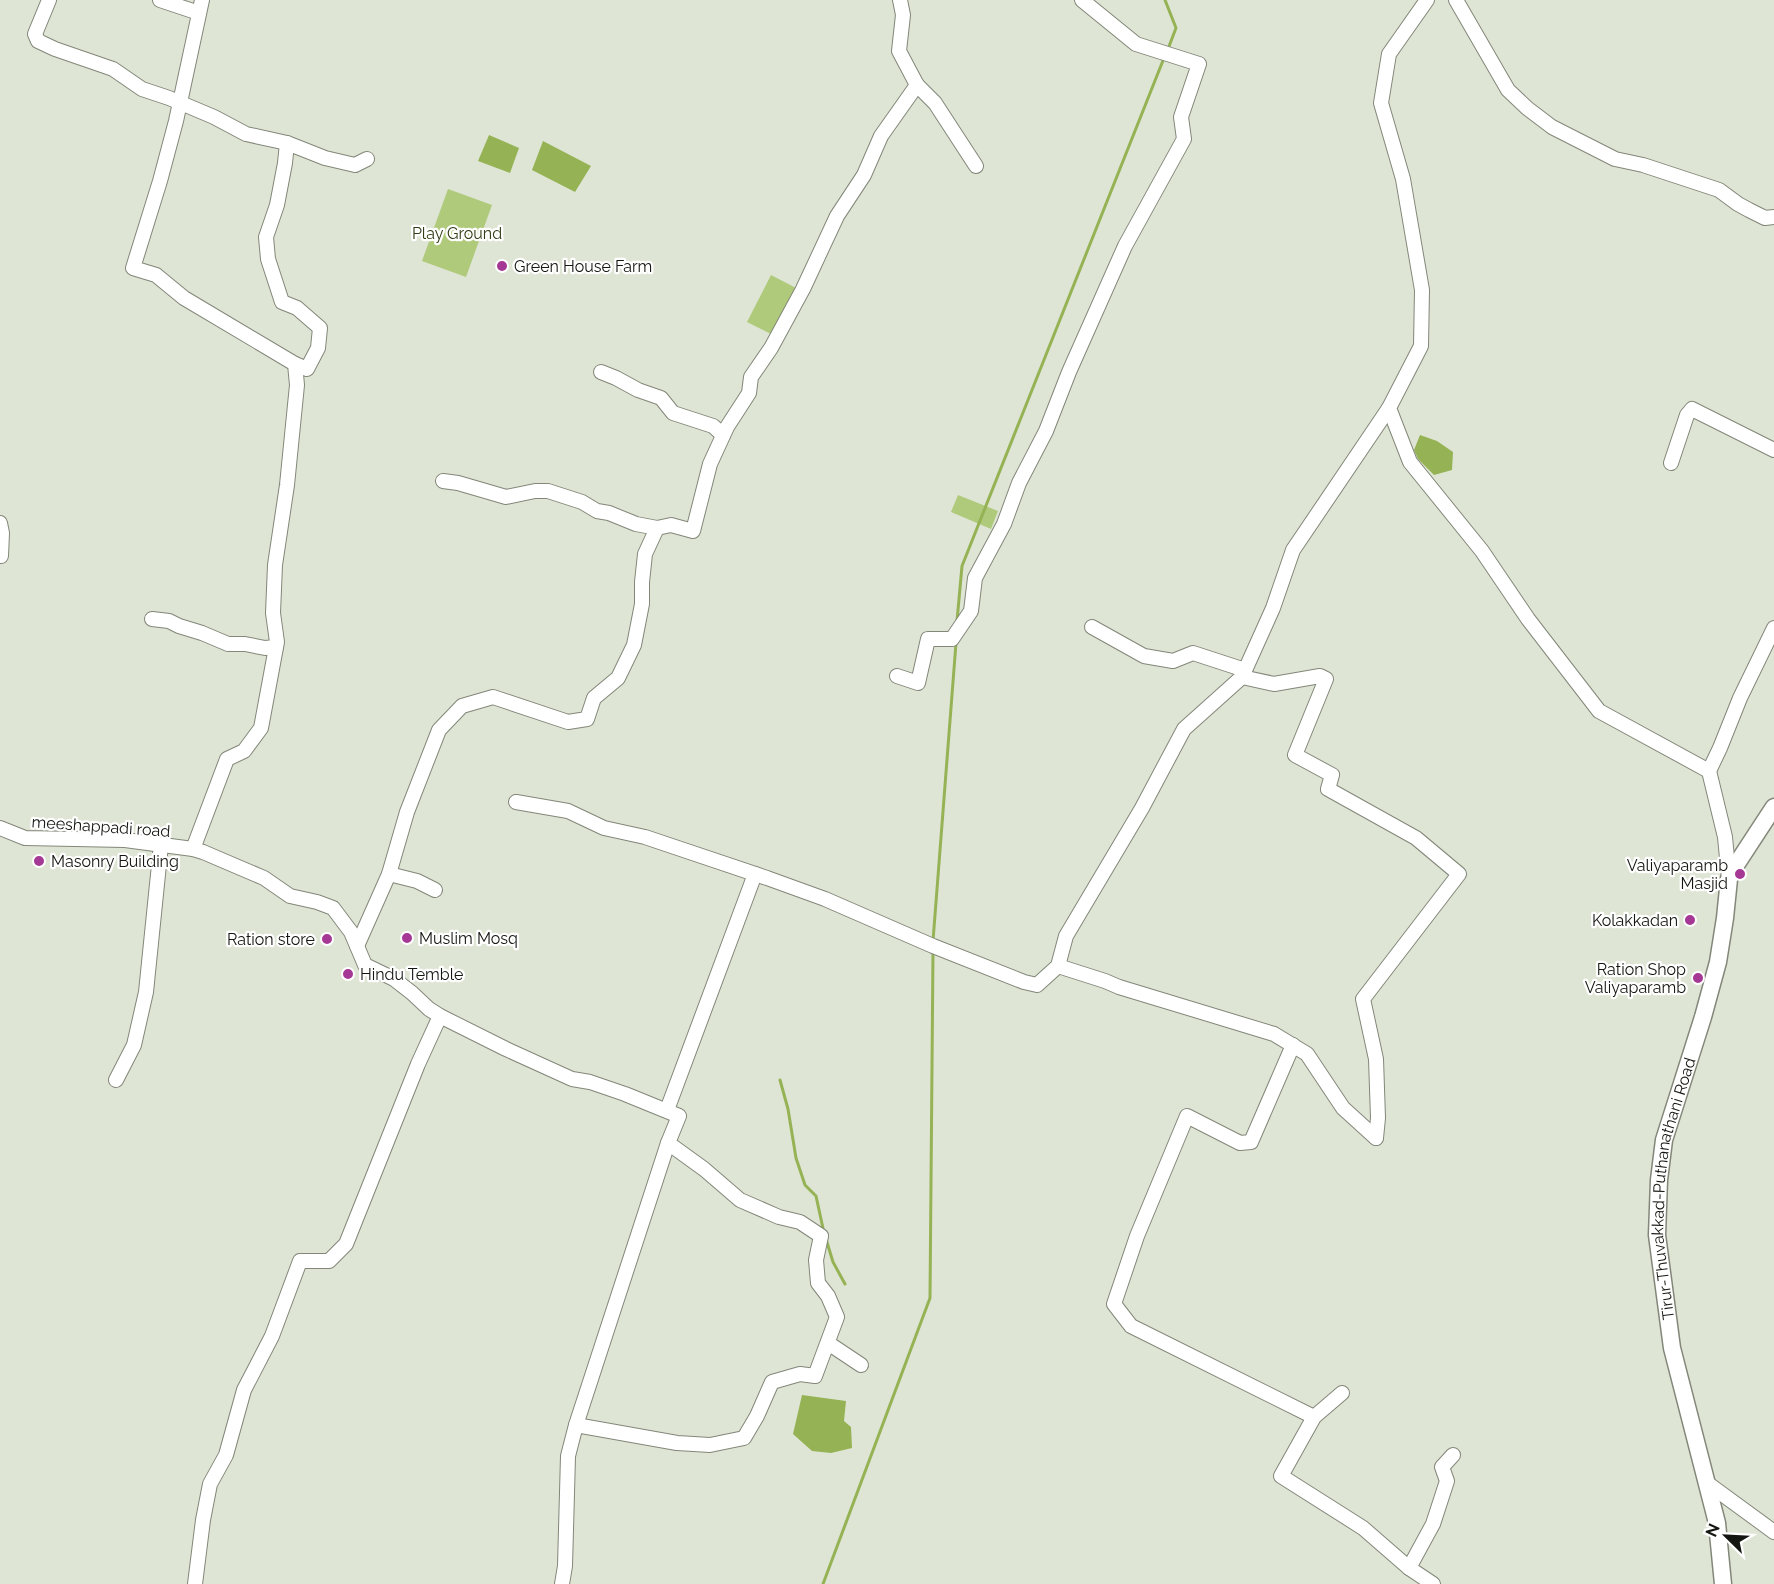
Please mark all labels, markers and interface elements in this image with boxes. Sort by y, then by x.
park label: Play Ground [412,224,502,243]
place label: Green House Farm [514,257,652,276]
marker: Green House Farm [495,259,509,273]
street label: meeshappadi road [31,812,171,841]
place label: Masonry Building [51,852,179,871]
marker: Masonry Building [32,854,46,868]
place label: Valiyaparamb Masjid [1627,856,1728,893]
marker: Valiyaparamb Masjid [1733,867,1747,881]
place label: Kolakkadan [1592,911,1678,930]
marker: Kolakkadan [1683,913,1697,927]
place label: Muslim Mosq [419,929,518,948]
place label: Ration store [227,930,315,949]
marker: Muslim Mosq [400,931,414,945]
marker: Ration store [320,932,334,946]
place label: Ration Shop Valiyaparamb [1585,960,1686,997]
place label: Hindu Temble [360,965,463,984]
marker: Hindu Temble [341,967,355,981]
marker: Ration Shop Valiyaparamb [1691,971,1705,985]
street label: Tirur-Thuvakkad-Puthanathani Road [1648,1055,1700,1321]
north arrow [1696,1506,1756,1566]
text: N [1702,1521,1724,1540]

